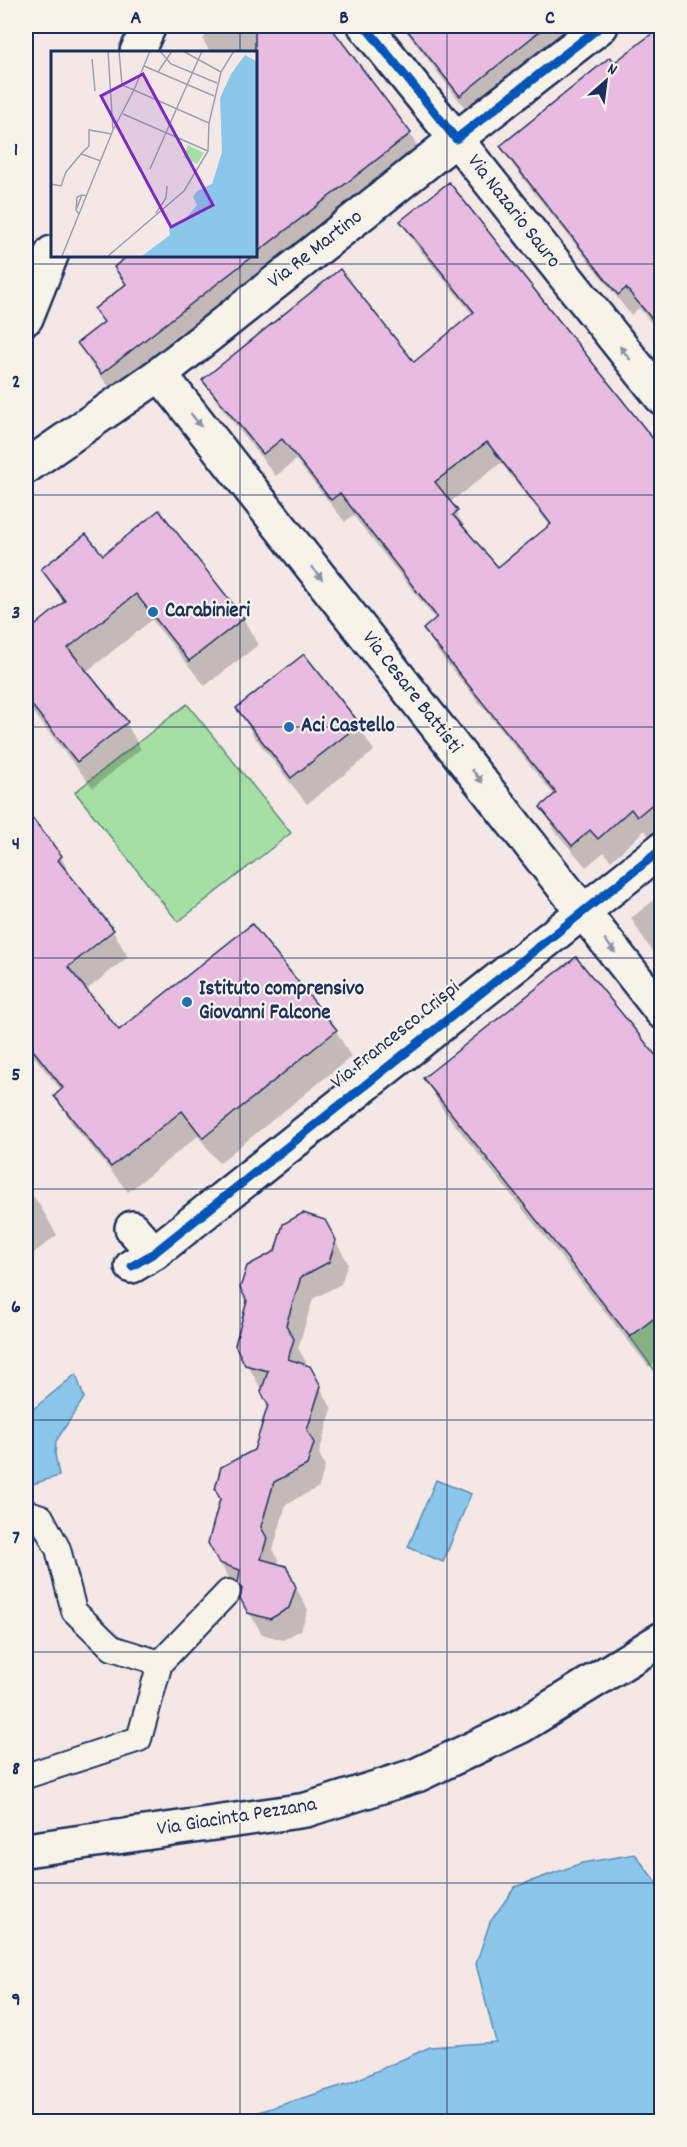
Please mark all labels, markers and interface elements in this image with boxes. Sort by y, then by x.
text: A [131,5,142,33]
text: B [339,5,349,33]
text: C [545,5,555,33]
inset map [51,51,256,256]
north arrow [576,51,636,111]
text: N [603,58,621,82]
text: 1 [14,137,18,165]
street label: Via Nazario Sauro [459,148,567,276]
street label: Via Re Martino [262,203,370,297]
one-way arrow [620,345,632,360]
text: 2 [12,369,20,397]
one-way arrow [190,412,203,428]
one-way arrow [310,566,322,581]
place label: Carabinieri [165,597,250,627]
text: 3 [12,600,20,628]
marker: Carabinieri [146,605,160,619]
street label: Via Cesare Battisti [354,625,469,761]
place label: Aci Castello [301,712,395,742]
marker: Aci Castello [282,720,296,734]
one-way arrow [470,768,483,784]
text: 4 [12,831,20,859]
one-way arrow [604,938,616,953]
street label: Via Francesco Crispi [325,974,467,1098]
place label: Istituto comprensivo Giovanni Falcone [199,975,364,1029]
marker: Istituto comprensivo Giovanni Falcone [180,995,194,1009]
text: 5 [11,1062,21,1090]
text: 6 [11,1294,21,1322]
text: 7 [12,1525,20,1553]
text: 8 [12,1756,20,1784]
street label: Via Giacinta Pezzana [155,1790,320,1845]
text: 9 [11,1987,21,2015]

